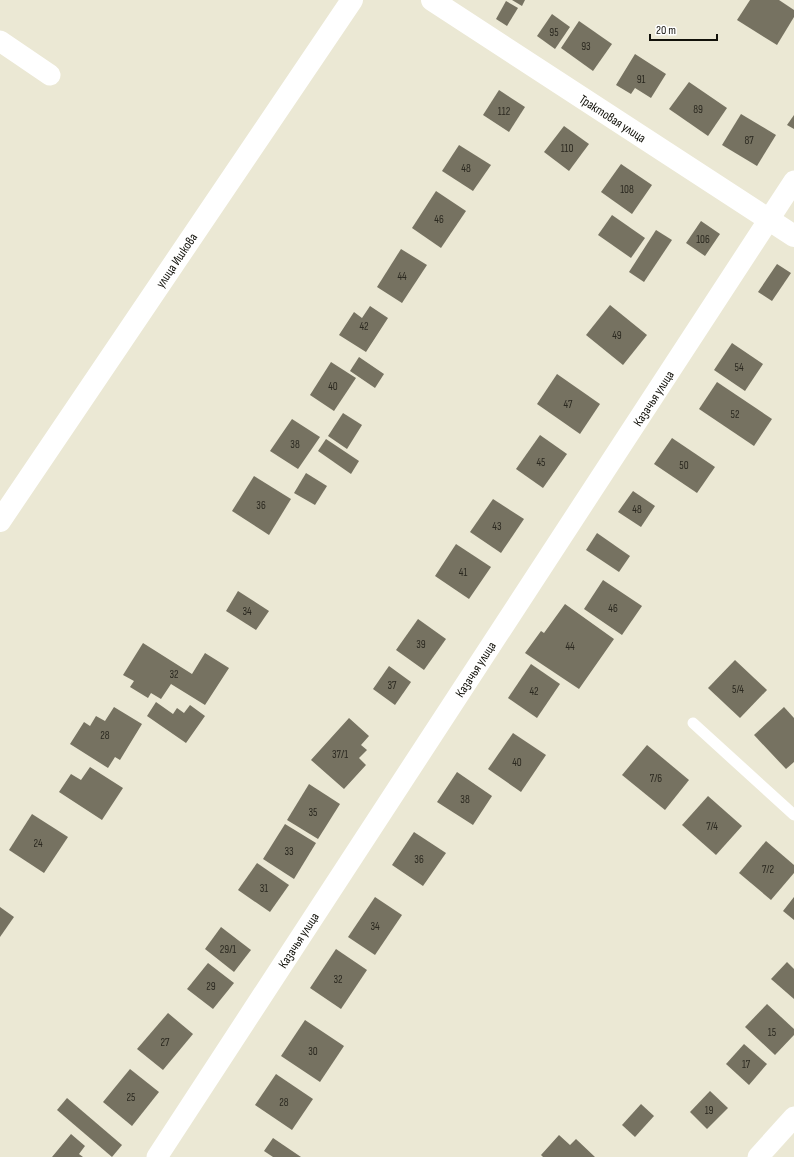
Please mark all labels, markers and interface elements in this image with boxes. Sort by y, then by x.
scale bar [650,16,717,42]
text: 20 m [656,23,676,38]
house number: 95 [549,26,559,39]
house number: 93 [581,40,591,53]
house number: 91 [637,73,646,86]
street label: Трактовая улица [576,91,649,146]
house number: 89 [693,103,703,116]
house number: 112 [498,105,511,118]
house number: 87 [744,134,754,147]
house number: 110 [561,142,573,155]
house number: 48 [461,162,471,175]
house number: 108 [620,183,634,196]
house number: 46 [434,213,444,226]
street label: улица Ишкова [153,230,201,291]
house number: 106 [696,233,710,246]
house number: 44 [397,270,407,283]
house number: 42 [359,320,369,333]
house number: 49 [612,329,622,342]
house number: 54 [734,361,744,374]
street label: Казачья улица [630,368,678,429]
house number: 40 [328,380,338,393]
house number: 47 [564,398,573,411]
house number: 52 [731,408,740,421]
house number: 38 [290,438,300,451]
house number: 45 [536,456,546,469]
house number: 50 [679,459,689,472]
house number: 36 [256,499,266,512]
house number: 48 [632,503,642,516]
house number: 43 [492,520,502,533]
house number: 41 [459,566,467,579]
house number: 46 [608,602,618,615]
house number: 34 [242,605,252,618]
house number: 39 [416,638,426,651]
street label: Казачья улица [452,639,500,700]
house number: 44 [565,640,575,653]
house number: 32 [169,668,179,681]
house number: 37 [387,679,397,692]
house number: 5/4 [732,683,744,696]
house number: 42 [529,685,539,698]
house number: 28 [100,729,110,742]
house number: 37/1 [332,748,348,761]
house number: 40 [512,756,522,769]
house number: 7/6 [650,772,662,785]
house number: 38 [460,793,470,806]
house number: 35 [308,806,318,819]
house number: 7/4 [706,820,718,833]
house number: 24 [33,837,43,850]
house number: 33 [284,845,294,858]
house number: 36 [414,853,424,866]
house number: 7/2 [762,863,774,876]
house number: 31 [260,882,268,895]
street label: Казачья улица [275,910,323,971]
house number: 34 [370,920,380,933]
house number: 29/1 [220,943,236,956]
house number: 32 [333,973,343,986]
house number: 29 [206,980,216,993]
house number: 15 [768,1026,776,1039]
house number: 27 [161,1036,170,1049]
house number: 30 [308,1045,318,1058]
house number: 17 [742,1058,751,1071]
house number: 25 [127,1091,135,1104]
house number: 28 [279,1096,289,1109]
house number: 19 [705,1104,713,1117]

